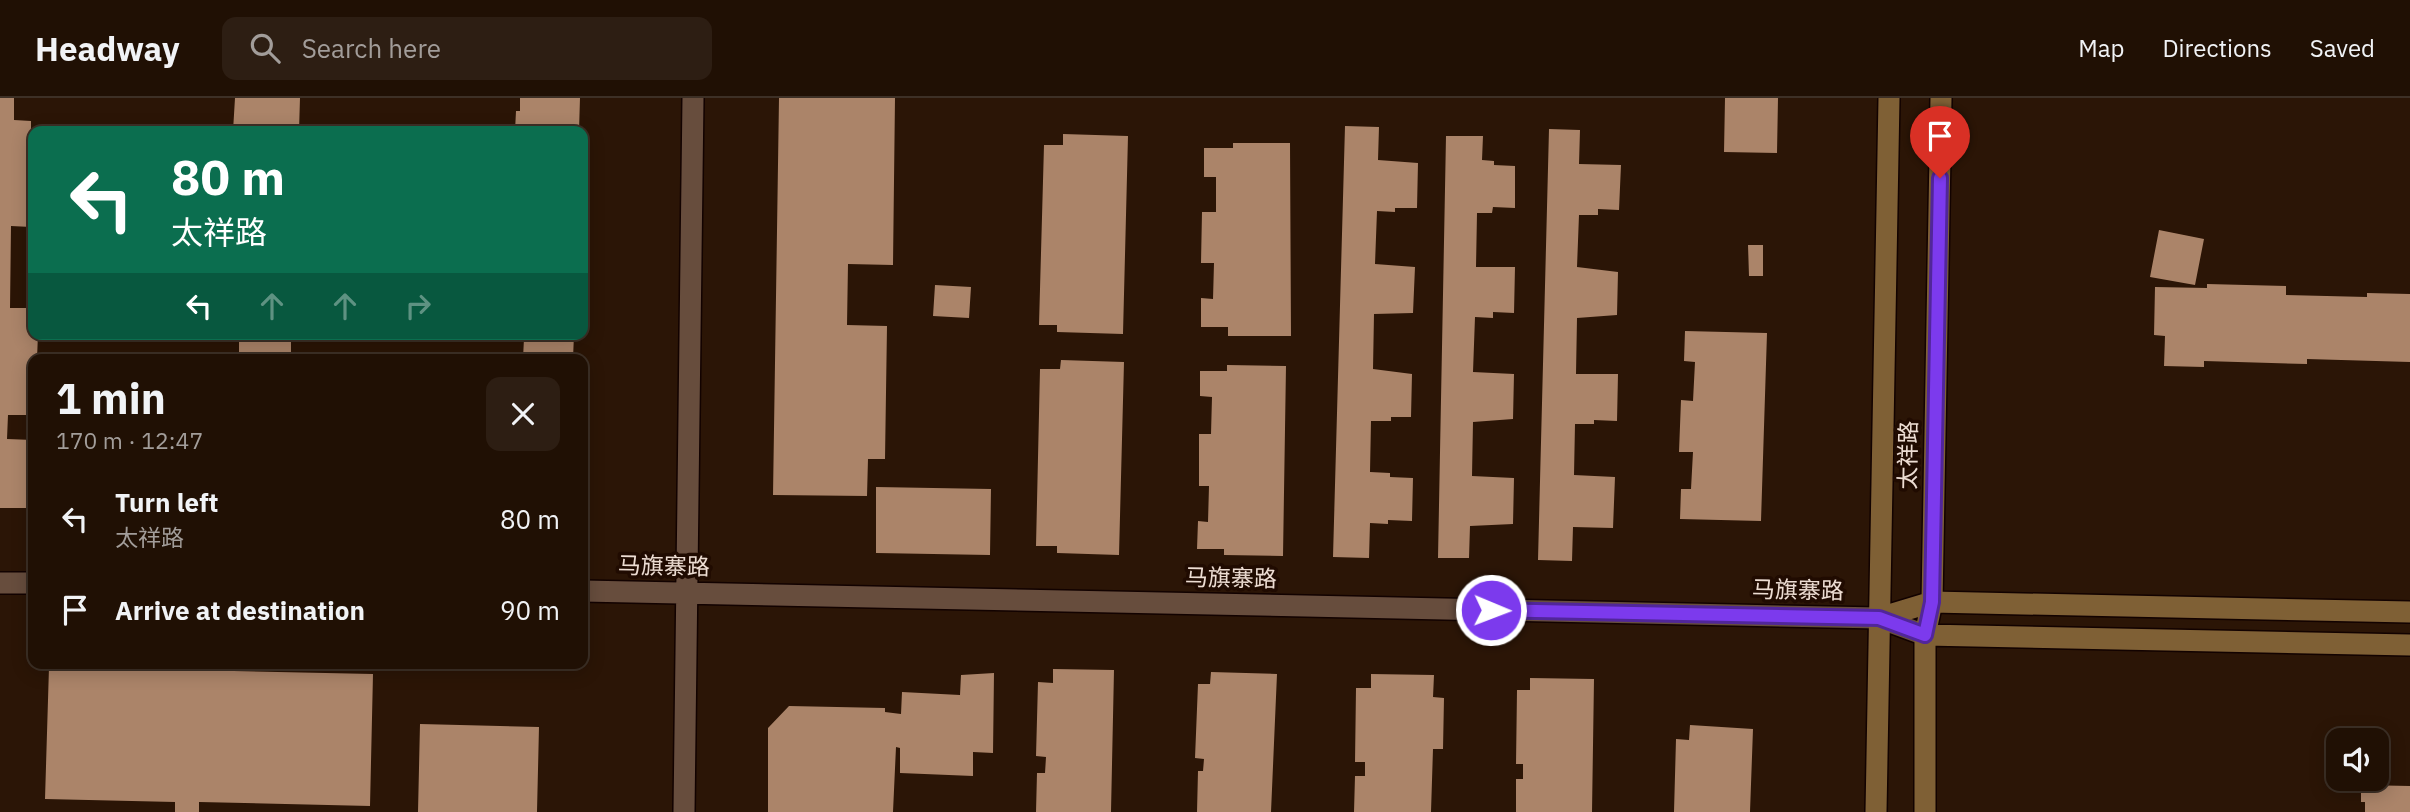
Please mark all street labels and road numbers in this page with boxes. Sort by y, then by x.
street label: 太祥路 [1891,420,1923,490]
street label: 马旗寨路 [618,549,710,581]
street label: 马旗寨路 [1185,561,1277,593]
street label: 马旗寨路 [1752,573,1844,605]

